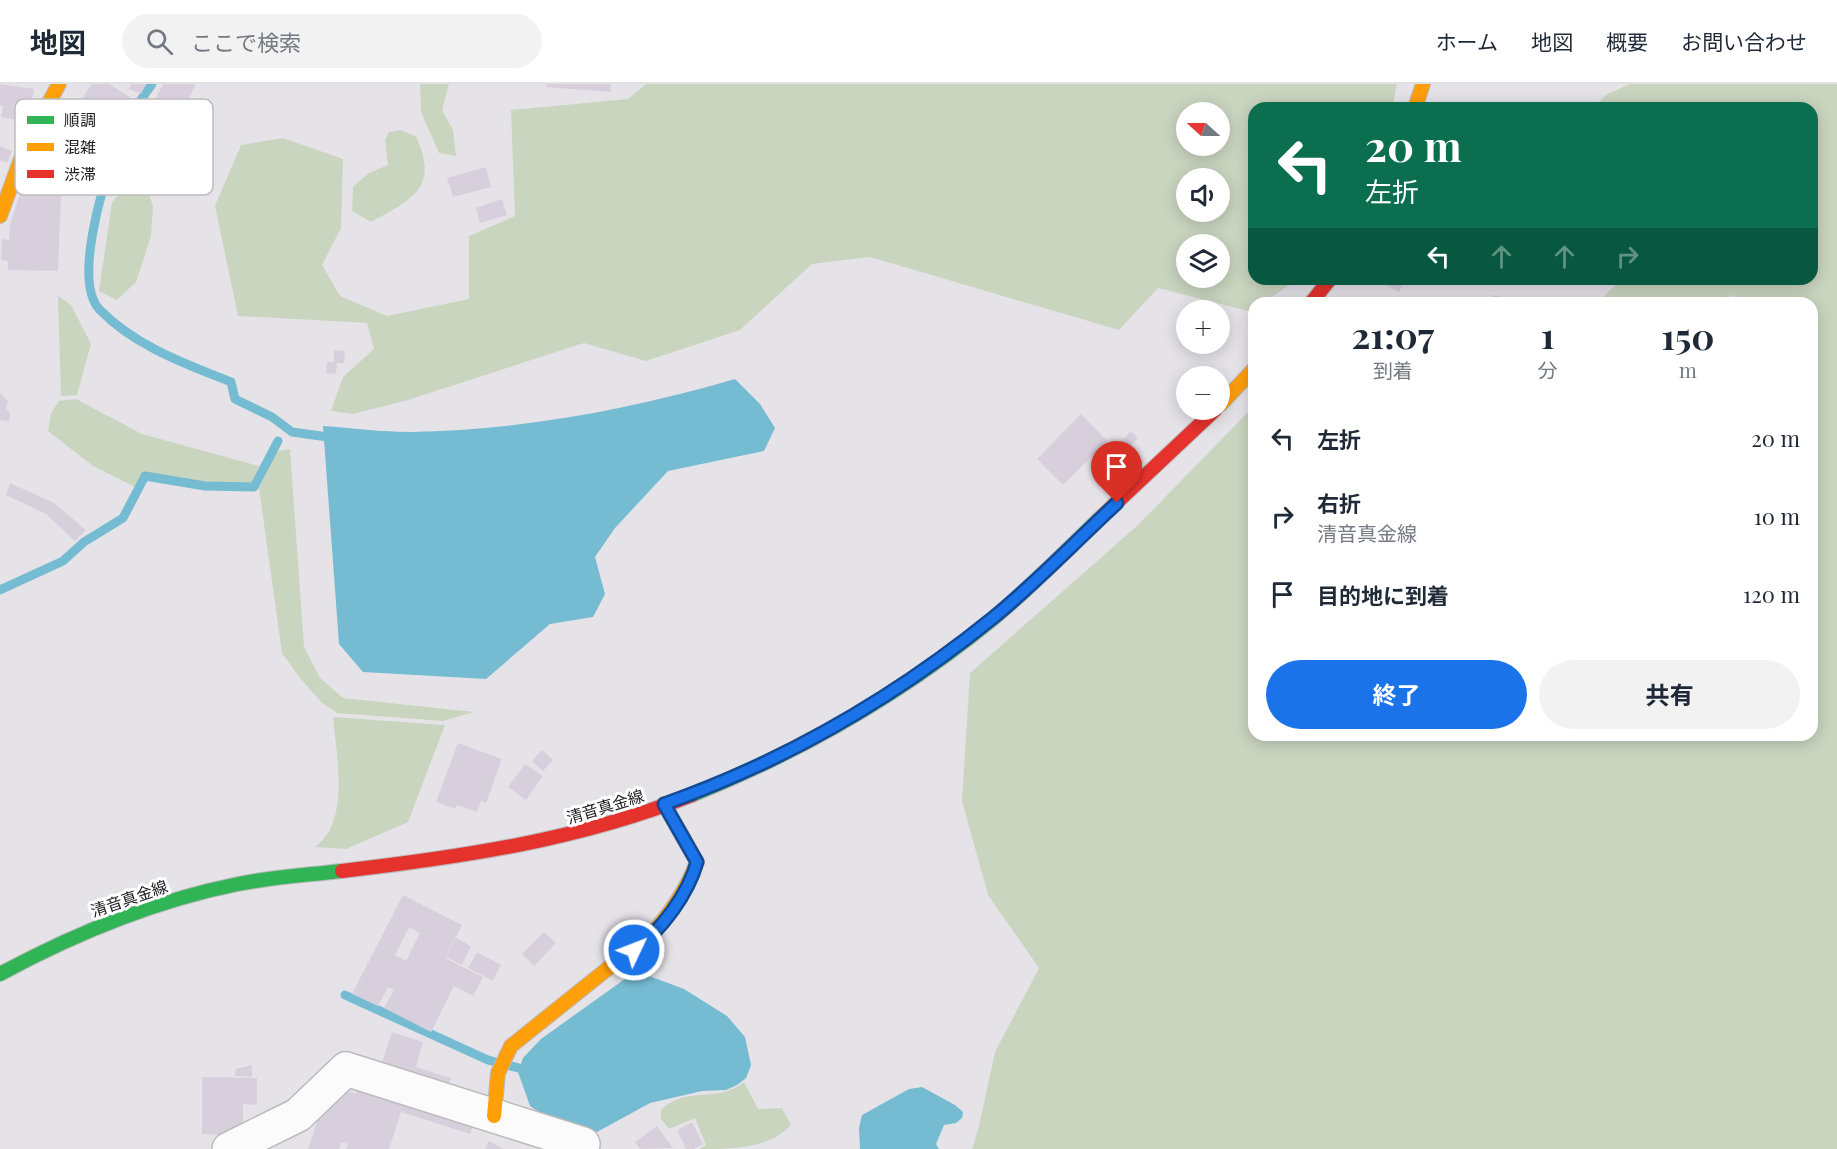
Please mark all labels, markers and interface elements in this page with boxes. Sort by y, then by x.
search box [122,14,542,68]
text: 地図 [30,23,86,60]
icon: search [143,25,176,58]
text: ここで検索 [191,27,301,57]
text: ホーム [1436,27,1498,55]
text: 地図 [1531,27,1573,55]
text: 概要 [1606,27,1648,55]
text: お問い合わせ [1681,27,1807,55]
legend [15,99,213,195]
north arrow [1176,102,1230,156]
map controls [1176,102,1230,420]
text: 順調 [64,109,96,130]
text: 20 m [1365,117,1462,173]
icon: left [1266,126,1344,204]
text: 混雑 [64,136,96,157]
text: 渋滞 [64,163,96,184]
button: sound [1176,168,1230,222]
text: 左折 [1365,173,1419,209]
button: layers [1176,234,1230,288]
icon: left [1422,240,1455,273]
icon: ahead [1485,240,1518,273]
icon: ahead [1548,240,1581,273]
icon: right [1611,240,1644,273]
button: + [1176,300,1230,354]
text: 21:07 [1352,310,1434,358]
text: 1 [1541,310,1555,358]
text: 150 [1661,311,1714,359]
text: 到着 [1373,356,1413,383]
text: 分 [1538,356,1558,383]
text: m [1679,356,1697,383]
button: − [1176,366,1230,420]
icon: left [1266,422,1299,455]
text: 20 m [1751,423,1800,453]
text: 左折 [1317,424,1361,454]
pin [1091,441,1142,503]
icon: arrive [1100,450,1133,483]
text: 右折 [1317,488,1361,518]
icon: right [1266,500,1299,533]
text: 10 m [1754,501,1800,531]
text: 清音真金線 [1317,519,1417,546]
icon: arrive [1266,578,1299,611]
text: 120 m [1743,579,1800,609]
text: 目的地に到着 [1317,580,1449,610]
button: 終了 [1266,660,1527,729]
button: 共有 [1539,660,1800,729]
street label: 清音真金線 [564,784,646,828]
street label: 清音真金線 [88,875,170,921]
position arrow [602,918,666,982]

